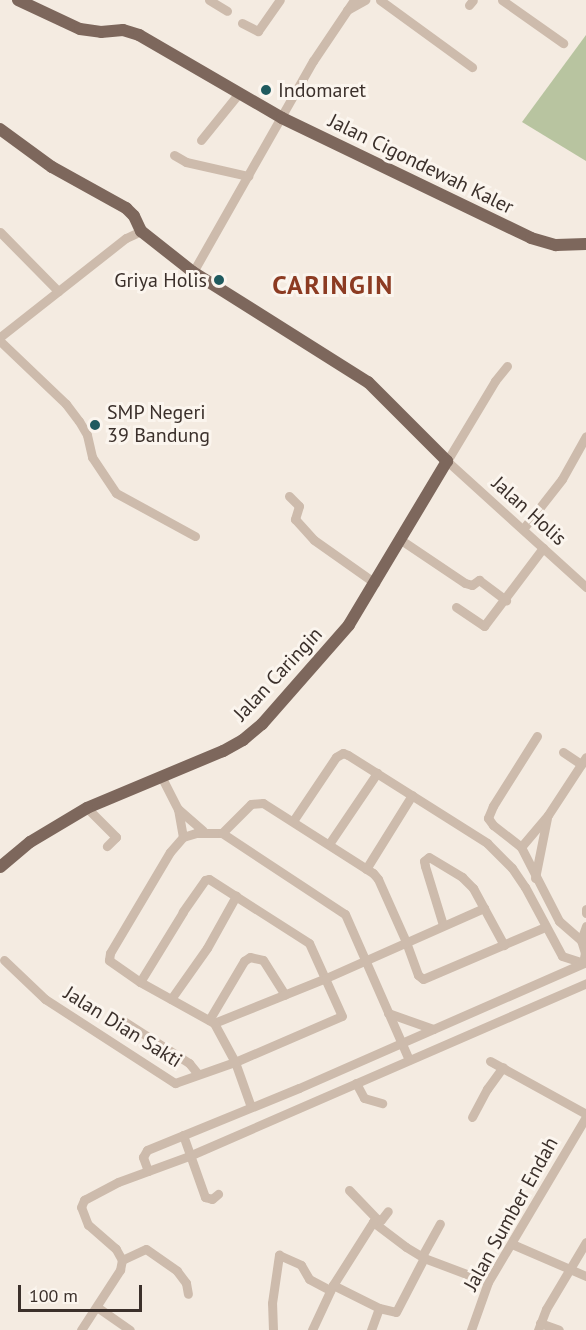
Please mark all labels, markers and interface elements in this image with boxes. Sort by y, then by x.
place label: Indomaret [278,78,366,102]
marker: Indomaret [259,83,273,97]
street label: Jalan Cigondewah Kaler [325,109,517,219]
place label: Griya Holis [114,268,207,292]
district label: CARINGIN [272,269,394,301]
marker: Griya Holis [212,273,226,287]
place label: SMP Negeri 39 Bandung [107,401,210,448]
marker: SMP Negeri 39 Bandung [88,418,102,432]
street label: Jalan Holis [487,471,571,551]
street label: Jalan Caringin [229,622,327,726]
street label: Jalan Dian Sakti [60,981,186,1073]
street label: Jalan Sumber Endah [459,1133,563,1295]
scale bar [21,1273,146,1311]
text: 100 m [29,1284,78,1307]

